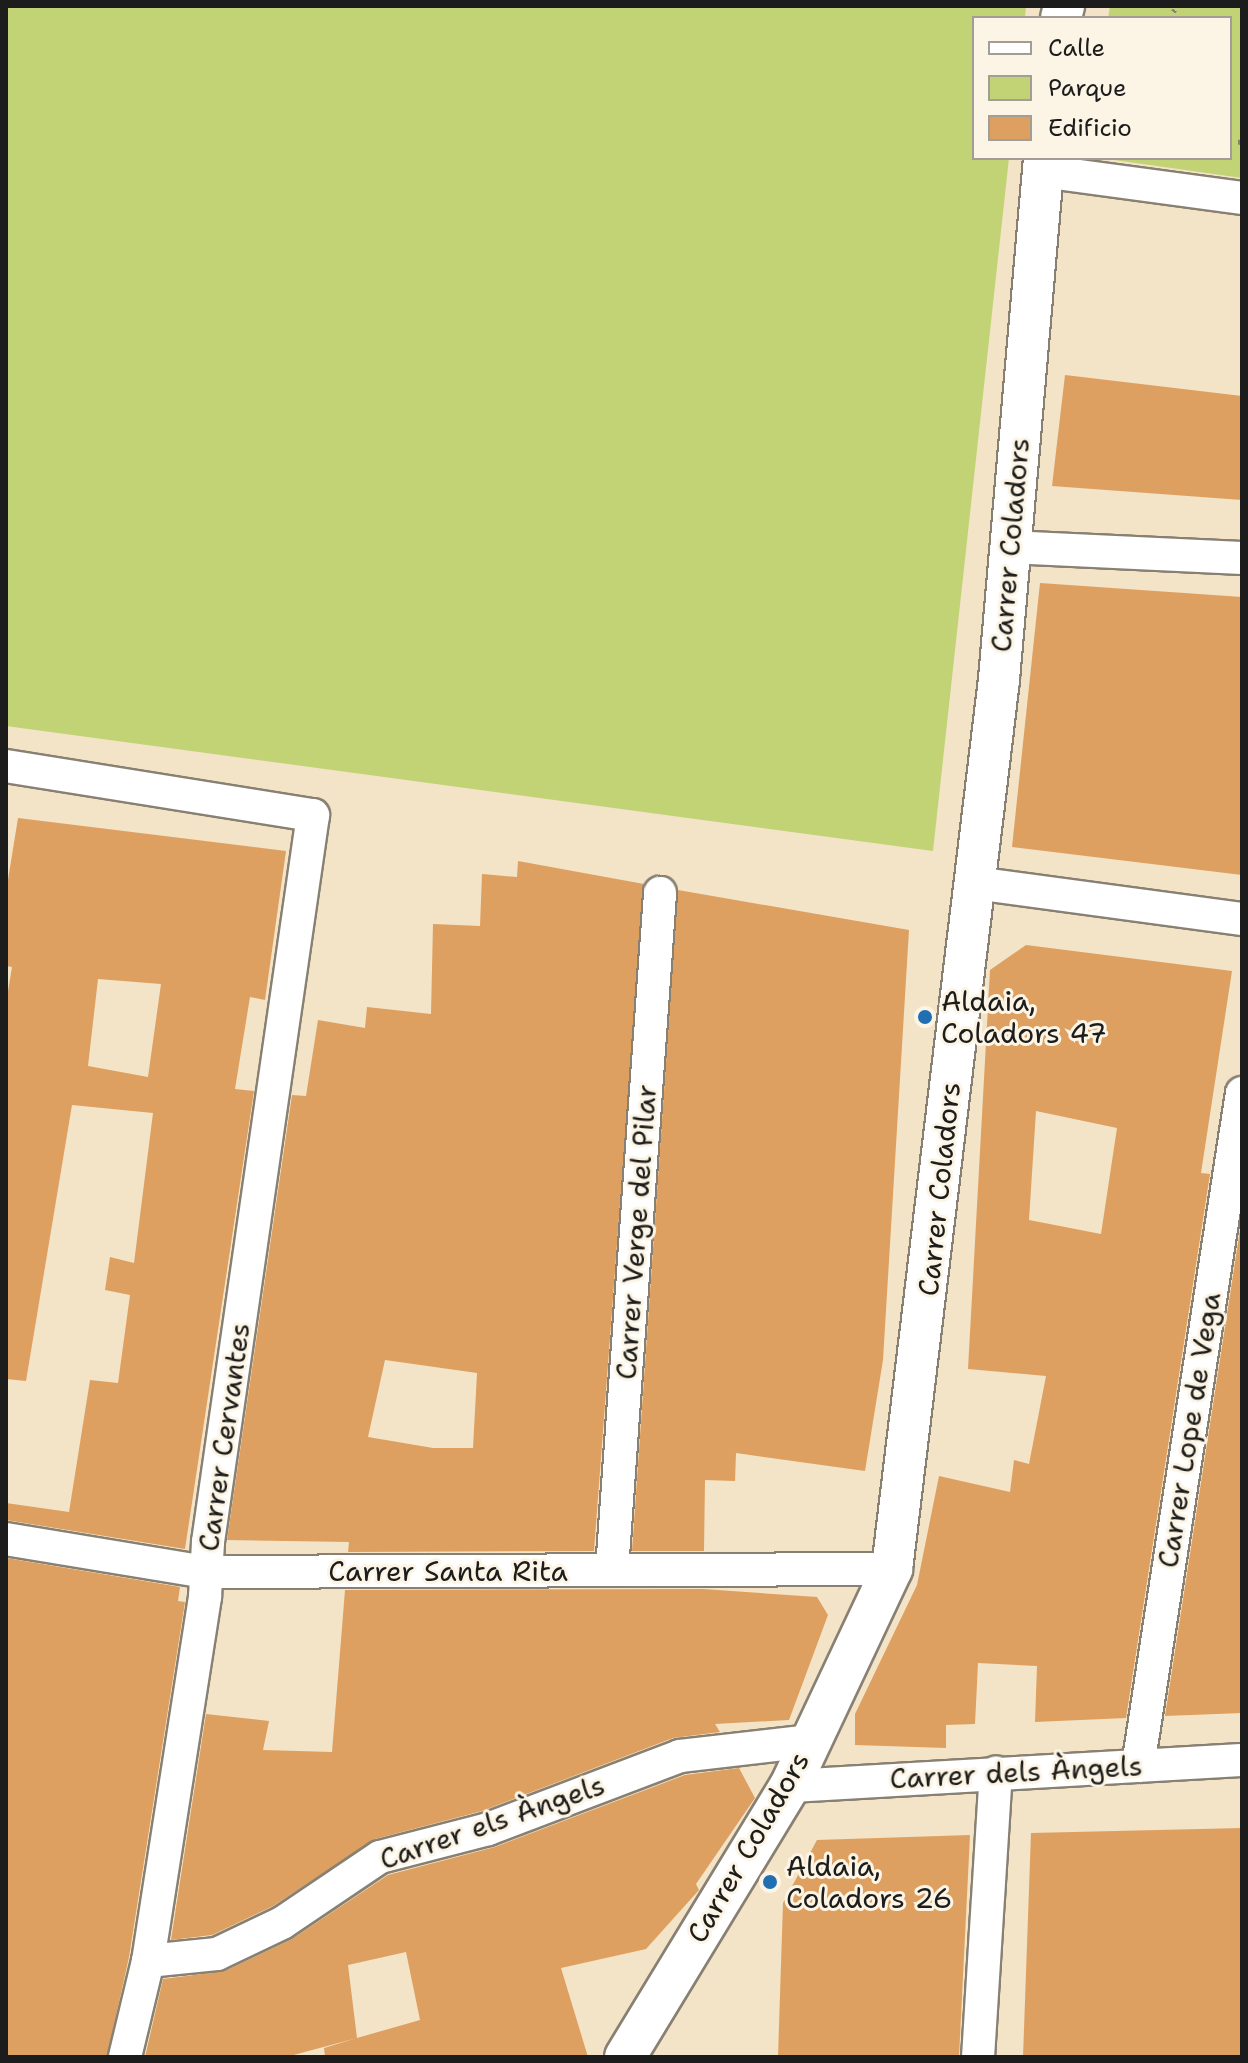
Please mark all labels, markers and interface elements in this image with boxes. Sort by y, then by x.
legend [972,16,1232,160]
text: Calle [1048,32,1105,64]
text: Parque [1048,72,1127,104]
text: Edificio [1048,112,1132,144]
street label: Carrer Coladors [984,436,1036,654]
place label: Aldaia, Coladors 47 [941,984,1107,1050]
marker: Aldaia, Coladors 47 [916,1008,934,1026]
street label: Carrer Coladors [911,1080,967,1298]
street label: Carrer Verge del Pilar [609,1083,663,1381]
street label: Carrer Lope de Vega [1151,1290,1227,1570]
street label: Carrer Cervantes [191,1321,257,1553]
street label: Carrer Santa Rita [328,1554,568,1588]
street label: Carrer Coladors [680,1746,816,1948]
street label: Carrer dels Àngels [889,1749,1143,1795]
street label: Carrer els Àngels [375,1768,609,1876]
place label: Aldaia, Coladors 26 [786,1849,952,1915]
marker: Aldaia, Coladors 26 [761,1873,779,1891]

